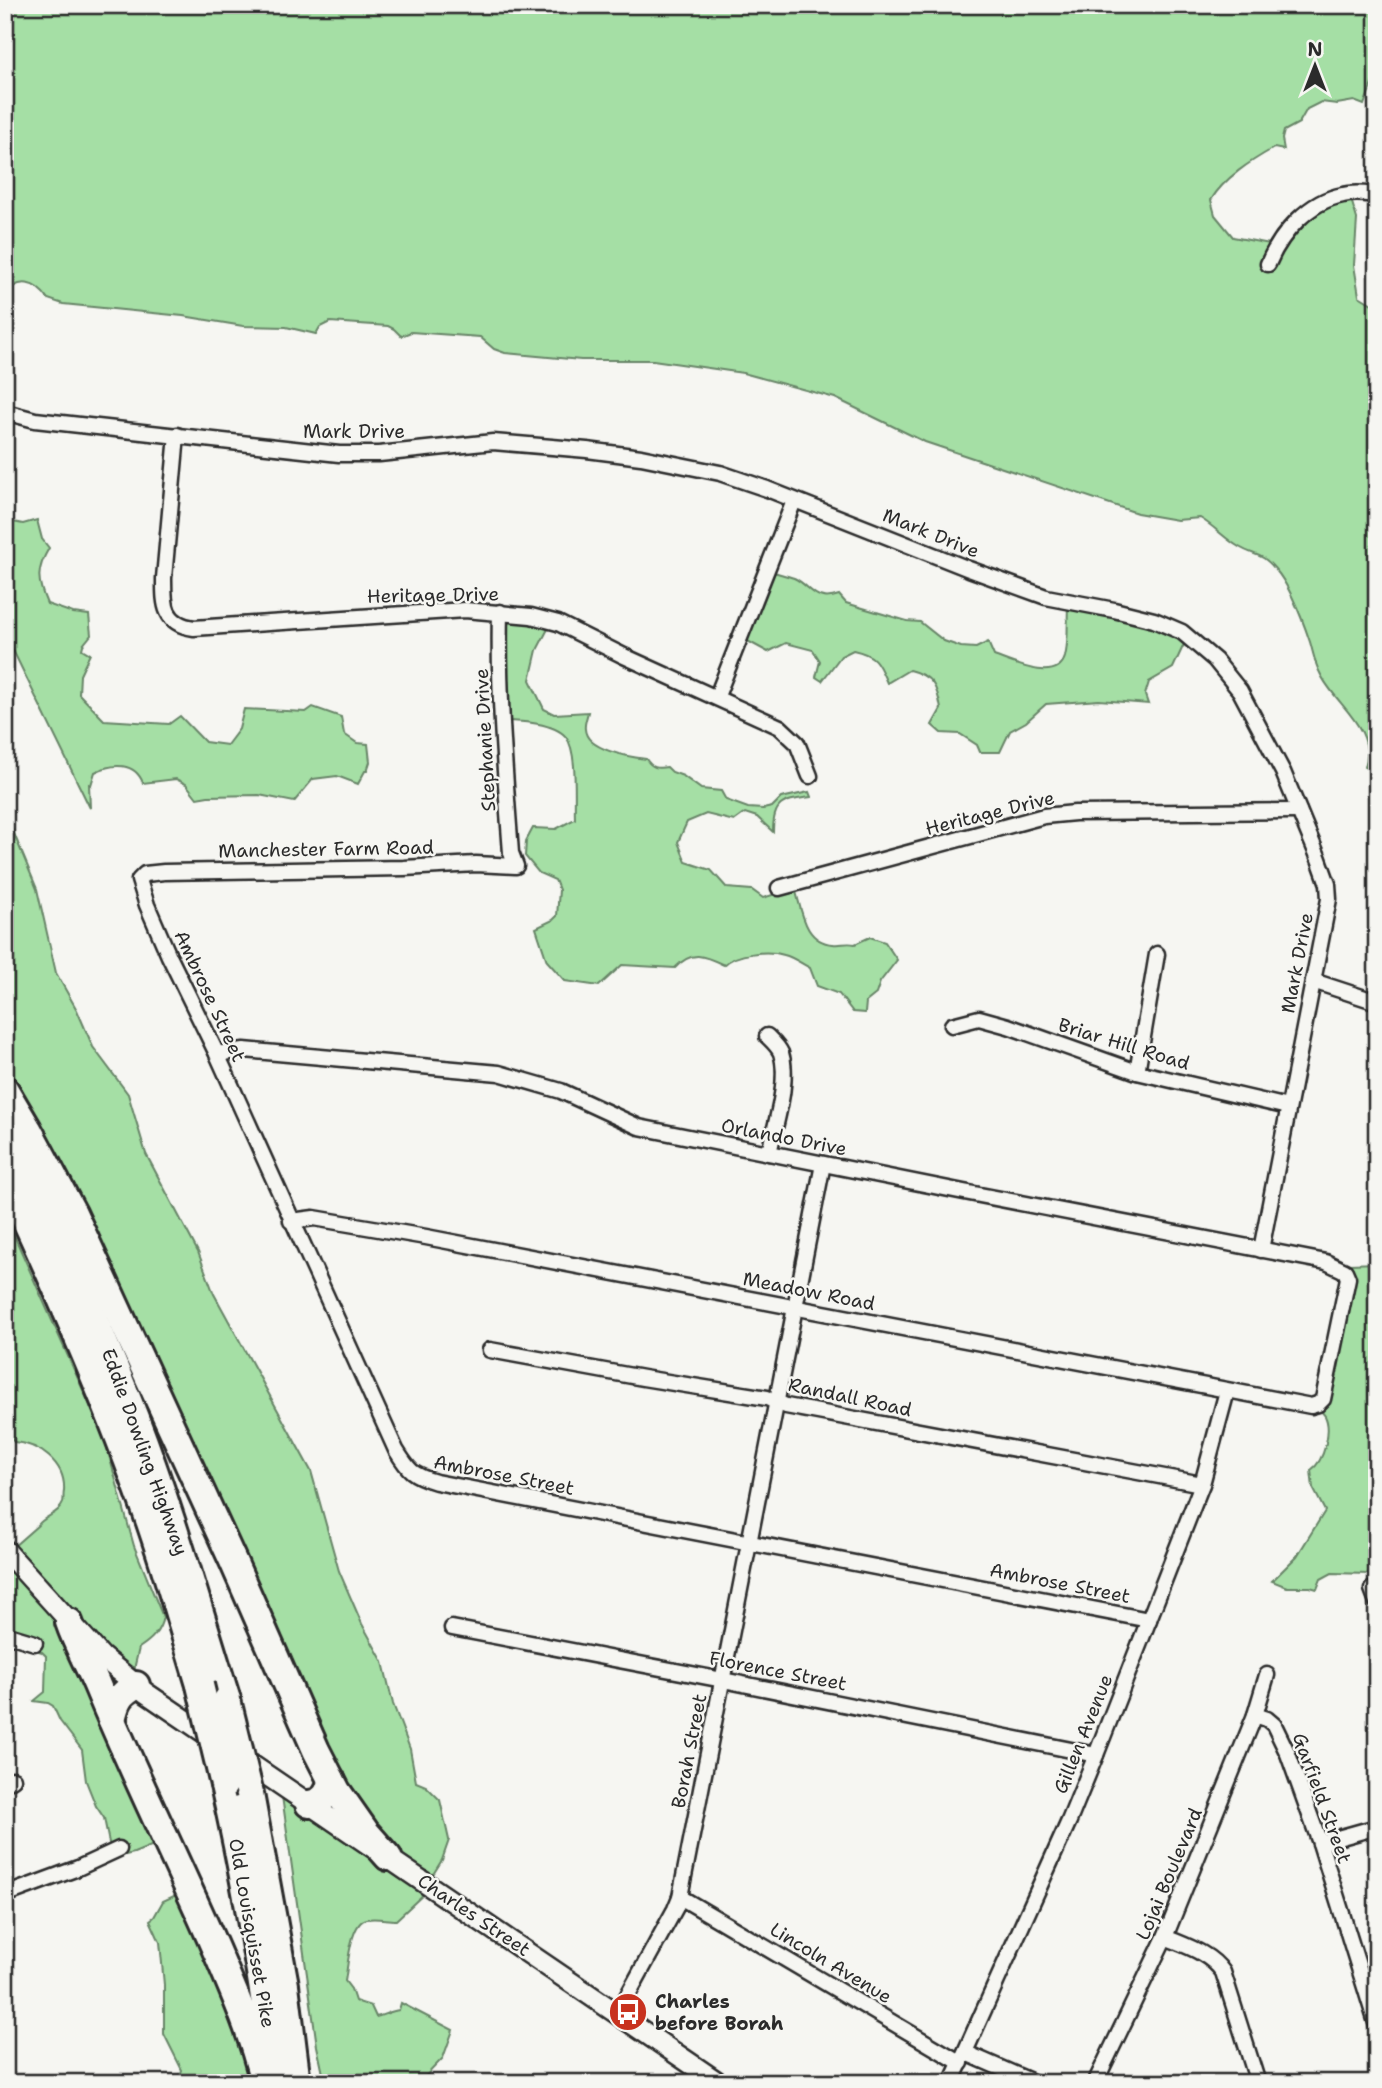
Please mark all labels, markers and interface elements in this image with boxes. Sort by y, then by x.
north arrow [1280,32,1350,102]
text: N [1307,37,1323,62]
street label: Mark Drive [303,419,405,444]
street label: Mark Drive [879,502,983,564]
street label: Heritage Drive [367,581,499,609]
street label: Stephanie Drive [469,668,501,812]
street label: Heritage Drive [923,785,1057,841]
street label: Manchester Farm Road [218,835,434,863]
street label: Mark Drive [1275,911,1319,1015]
street label: Ambrose Street [169,926,251,1066]
street label: Briar Hill Road [1055,1012,1193,1076]
street label: Orlando Drive [719,1113,849,1161]
street label: Meadow Road [741,1266,877,1316]
street label: Eddie Dowling Highway [96,1345,194,1559]
street label: Randall Road [786,1372,914,1422]
street label: Ambrose Street [432,1449,576,1501]
street label: Ambrose Street [988,1557,1132,1609]
street label: Florence Street [707,1645,849,1697]
street label: Gillen Avenue [1048,1671,1118,1797]
street label: Borah Street [666,1692,712,1810]
street label: Garfield Street [1287,1729,1357,1867]
street label: Lojai Boulevard [1130,1804,1208,1944]
street label: Old Louisquisset Pike [223,1836,281,2030]
street label: Charles Street [413,1868,535,1962]
street label: Lincoln Avenue [765,1917,897,2009]
place label: Charles before Borah [655,1989,784,2036]
bus stop icon: Charles before Borah [607,1991,649,2033]

